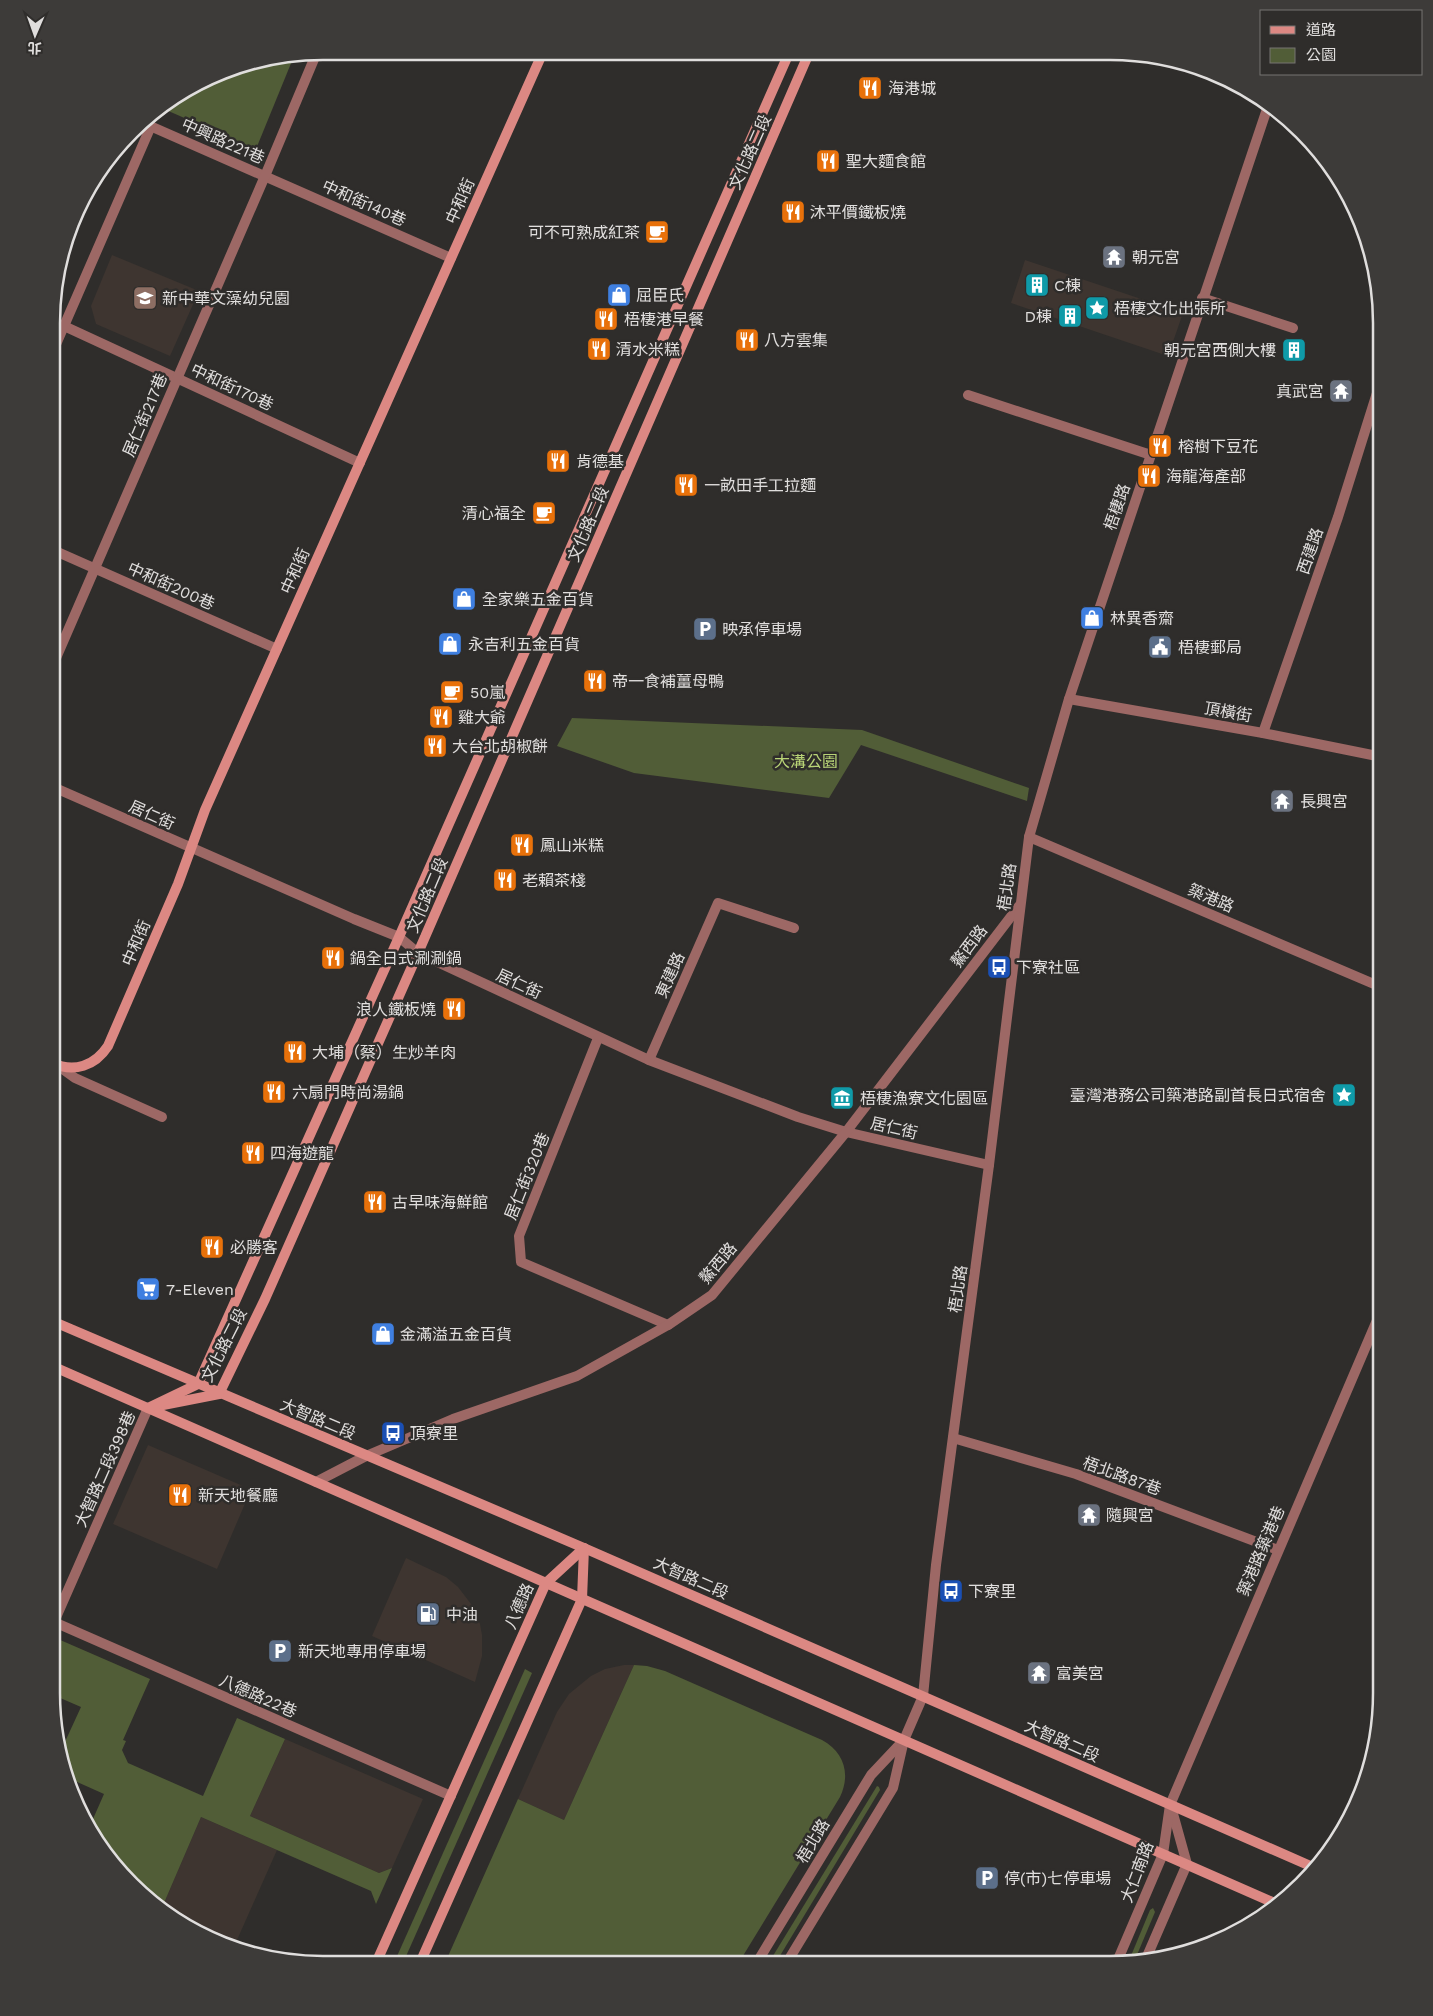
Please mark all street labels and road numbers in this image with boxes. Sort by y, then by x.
street label: 文化路二段 [725,112,775,192]
street label: 中興路221巷 [179,114,267,168]
street label: 中和街 [442,175,478,227]
street label: 中和街140巷 [319,176,409,230]
street label: 中和街170巷 [188,360,276,414]
street label: 居仁街217巷 [119,371,171,459]
street label: 梧棲路 [1100,481,1134,533]
street label: 文化路二段 [564,483,612,565]
street label: 西建路 [1293,525,1327,577]
street label: 中和街 [277,545,313,597]
street label: 中和街200巷 [125,558,217,614]
street label: 頂橫街 [1203,698,1253,726]
street label: 居仁街 [126,797,178,833]
street label: 文化路二段 [403,854,451,936]
street label: 梧北路 [994,862,1020,912]
street label: 築港路 [1185,880,1237,916]
street label: 中和街 [118,917,154,969]
street label: 鰲西路 [947,921,991,971]
street label: 東建路 [652,949,688,1001]
street label: 居仁街 [493,965,545,1003]
street label: 居仁街 [868,1113,920,1143]
street label: 居仁街320巷 [501,1130,553,1222]
street label: 鰲西路 [695,1239,741,1287]
street label: 梧北路 [945,1264,971,1314]
street label: 文化路二段 [197,1305,251,1385]
street label: 大智路二段 [277,1395,359,1443]
street label: 大智路二段398巷 [71,1408,139,1530]
street label: 梧北路87巷 [1080,1453,1164,1499]
street label: 築港路築港巷 [1233,1503,1289,1599]
street label: 大智路二段 [651,1553,731,1603]
street label: 八德路 [501,1580,537,1632]
street label: 八德路22巷 [216,1671,300,1721]
street label: 大智路二段 [1022,1716,1102,1766]
street label: 梧北路 [792,1816,834,1866]
street label: 大仁南路 [1117,1839,1157,1905]

